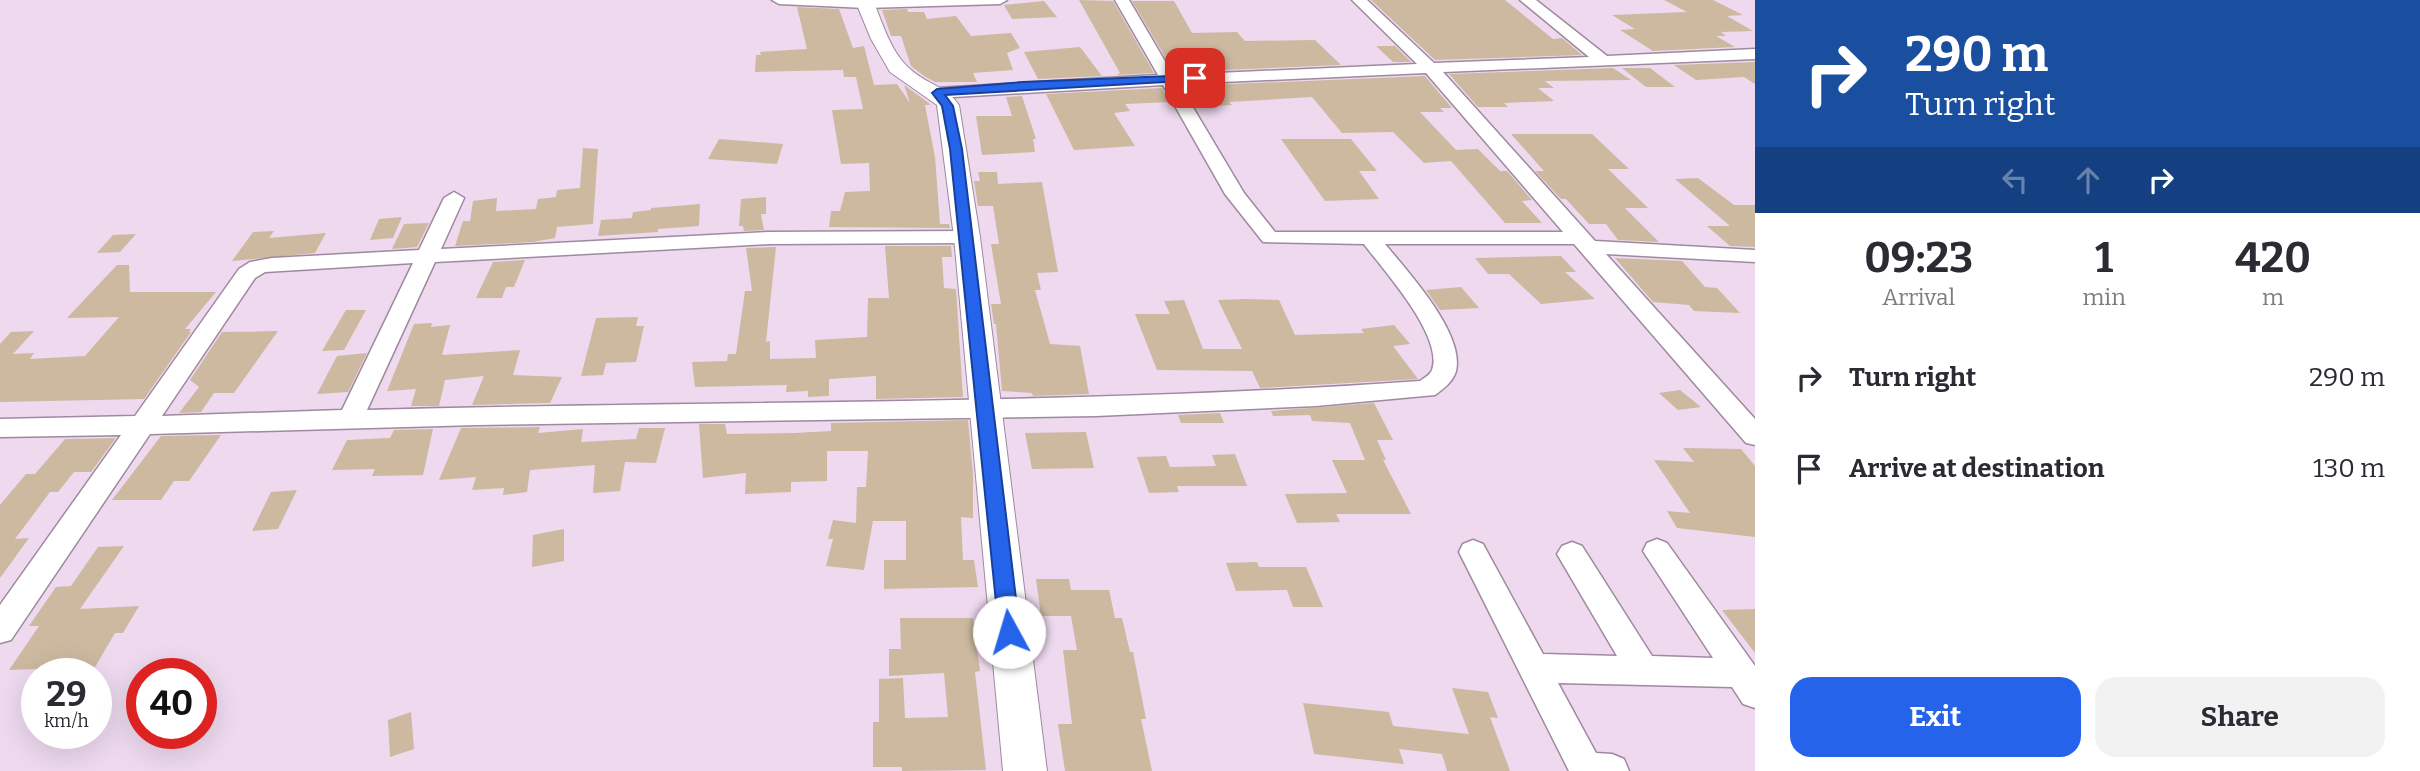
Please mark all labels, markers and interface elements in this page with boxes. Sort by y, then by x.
text: 290 m [1905,25,2048,84]
icon: right [1790,28,1881,119]
pin [1165,48,1225,108]
icon: arrive [1176,59,1214,97]
text: Turn right [1905,85,2056,123]
icon: left [1996,161,2034,199]
icon: ahead [2069,161,2107,199]
icon: right [2142,161,2180,199]
text: 09:23 [1864,233,1973,283]
text: 1 [2095,233,2113,283]
text: 420 [2235,233,2311,283]
text: Arrival [1882,283,1955,311]
text: min [2082,283,2126,311]
text: m [2262,283,2284,311]
icon: right [1790,359,1828,397]
text: Turn right [1849,362,1976,393]
text: 290 m [2309,362,2385,393]
icon: arrive [1790,450,1828,488]
text: Arrive at destination [1849,453,2104,484]
text: 130 m [2313,453,2385,484]
position arrow [972,595,1046,669]
speed limit sign: 40 [126,658,217,749]
text: 29 [46,673,87,715]
button: Exit [1790,677,2081,757]
button: Share [2095,677,2385,757]
text: km/h [44,710,89,732]

